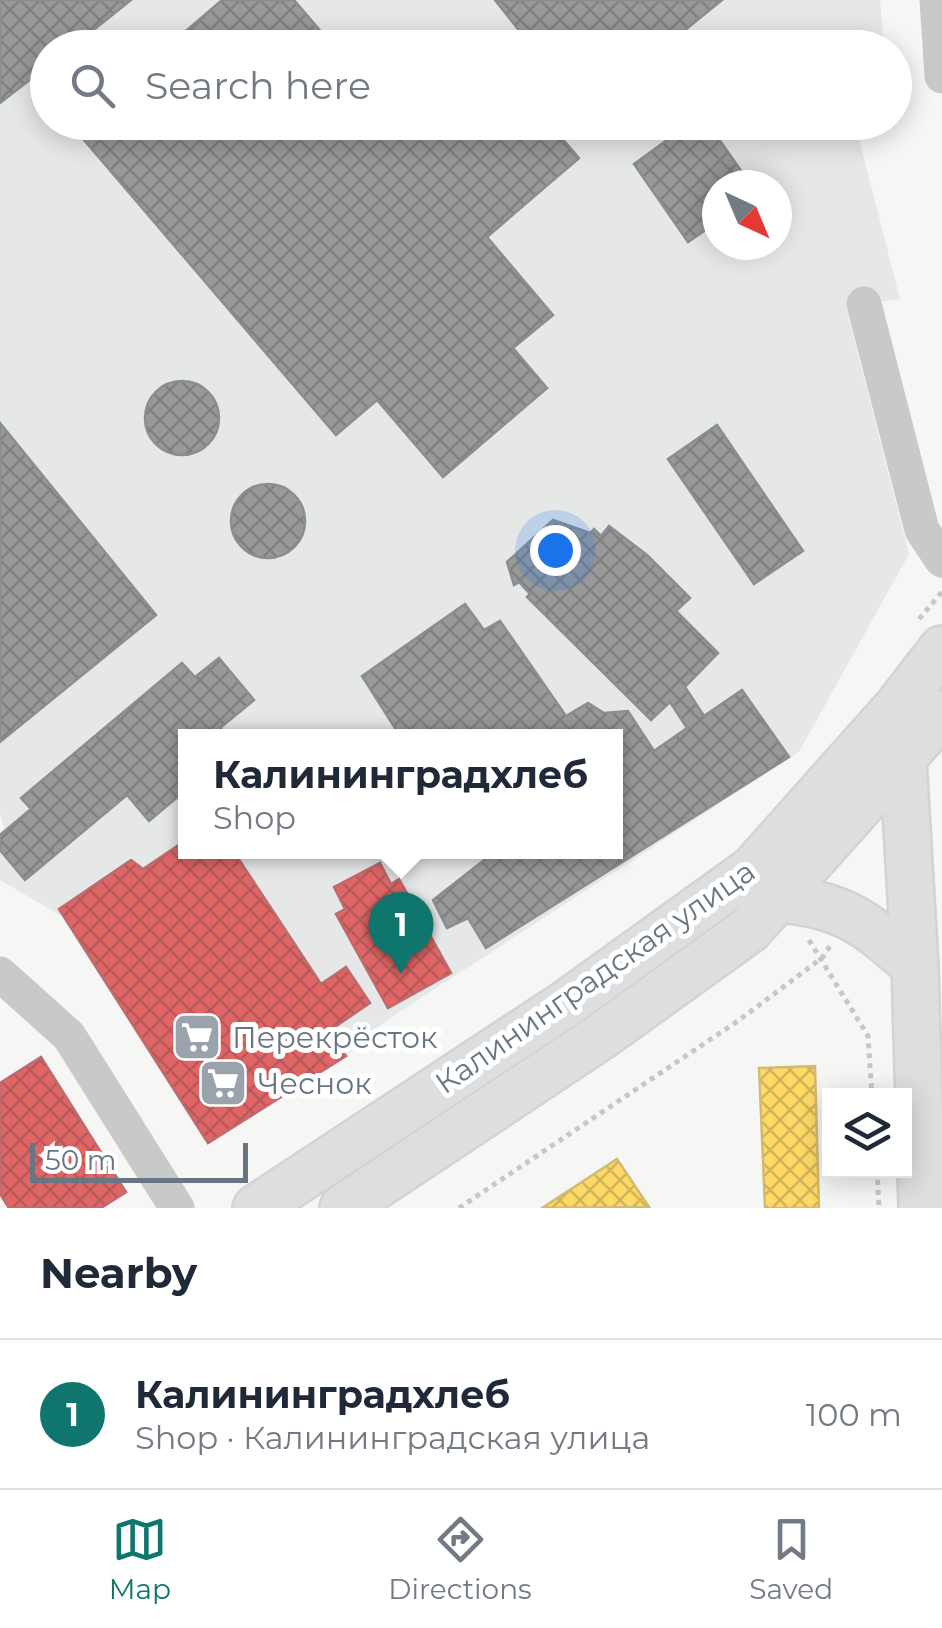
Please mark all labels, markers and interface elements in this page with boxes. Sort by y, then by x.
search box [30,30,912,140]
icon: search [65,58,120,113]
text: Search here [145,62,371,109]
north arrow [702,170,792,260]
your location [530,525,581,576]
popup [178,729,623,859]
text: Калининградхлеб [213,751,588,798]
text: Shop [213,798,296,837]
street label: Калининградская улица [428,852,762,1102]
pin: 1 [368,892,434,974]
supermarket icon: Перекрёсток [171,1011,223,1063]
place label: Перекрёсток [232,1019,438,1056]
supermarket icon: Чеснок [197,1057,249,1109]
place label: Чеснок [258,1065,372,1102]
map controls [822,1088,912,1178]
button: layers [822,1088,912,1178]
scale bar [30,1138,248,1182]
text: 50 m [45,1143,116,1177]
text: Nearby [40,1247,197,1299]
text: Калининградхлеб [135,1371,510,1418]
text: 1 [66,1395,79,1434]
text: 100 m [806,1395,902,1434]
text: Shop · Калининградская улица [135,1418,650,1457]
tab: Map [109,1512,171,1606]
tab: Directions [388,1512,532,1606]
tab: Saved [749,1512,833,1606]

